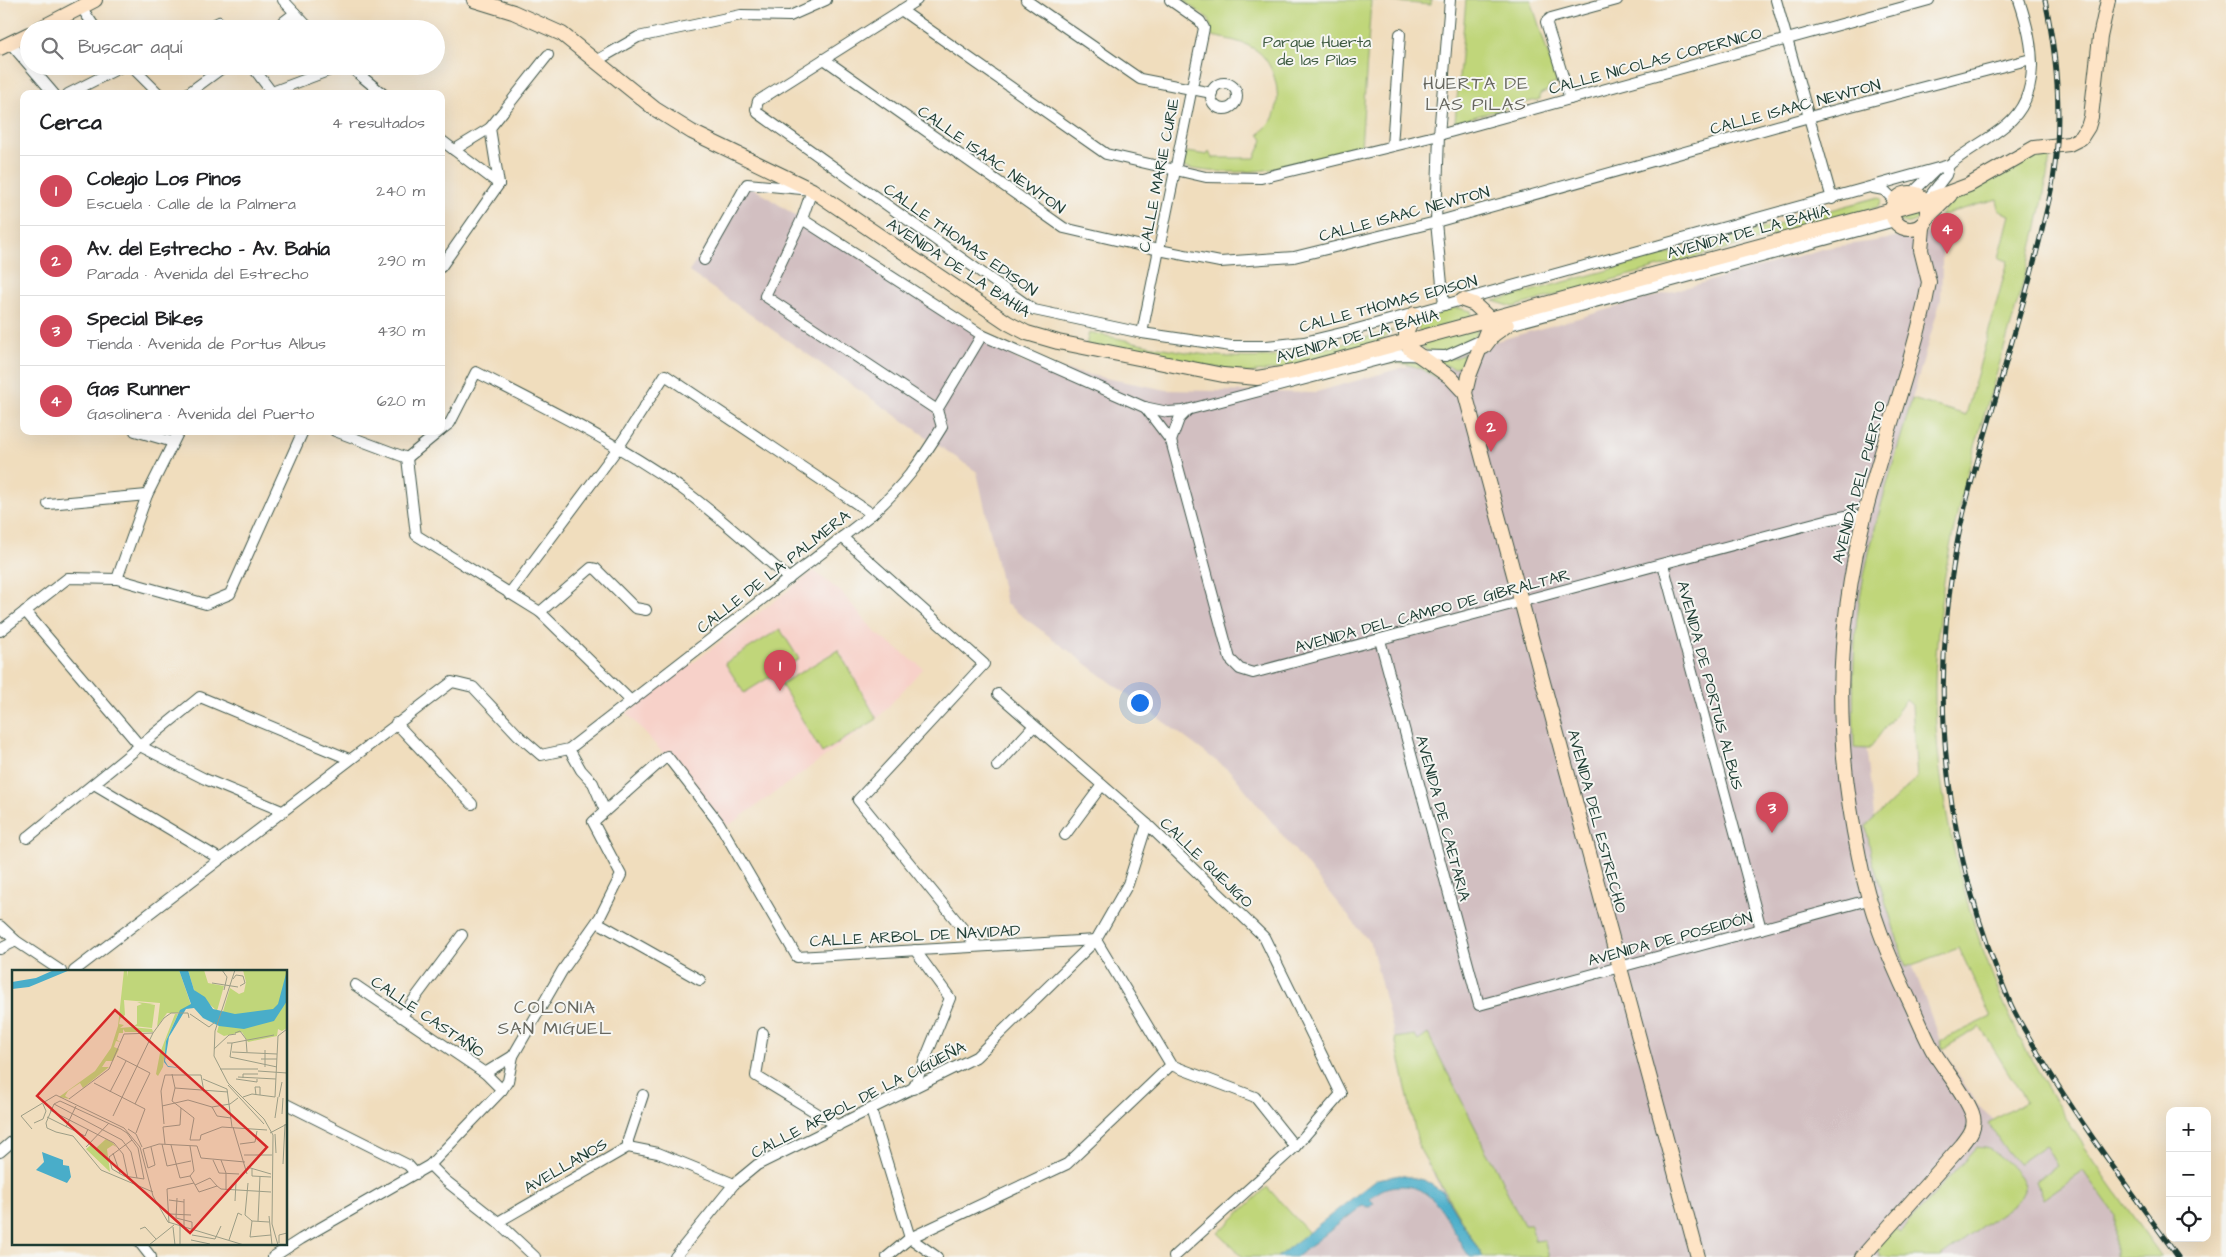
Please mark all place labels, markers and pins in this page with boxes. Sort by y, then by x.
pin: 4 [1931,213,1963,254]
pin: 2 [1475,411,1507,452]
pin: 1 [764,650,796,691]
pin: 3 [1756,792,1788,833]

